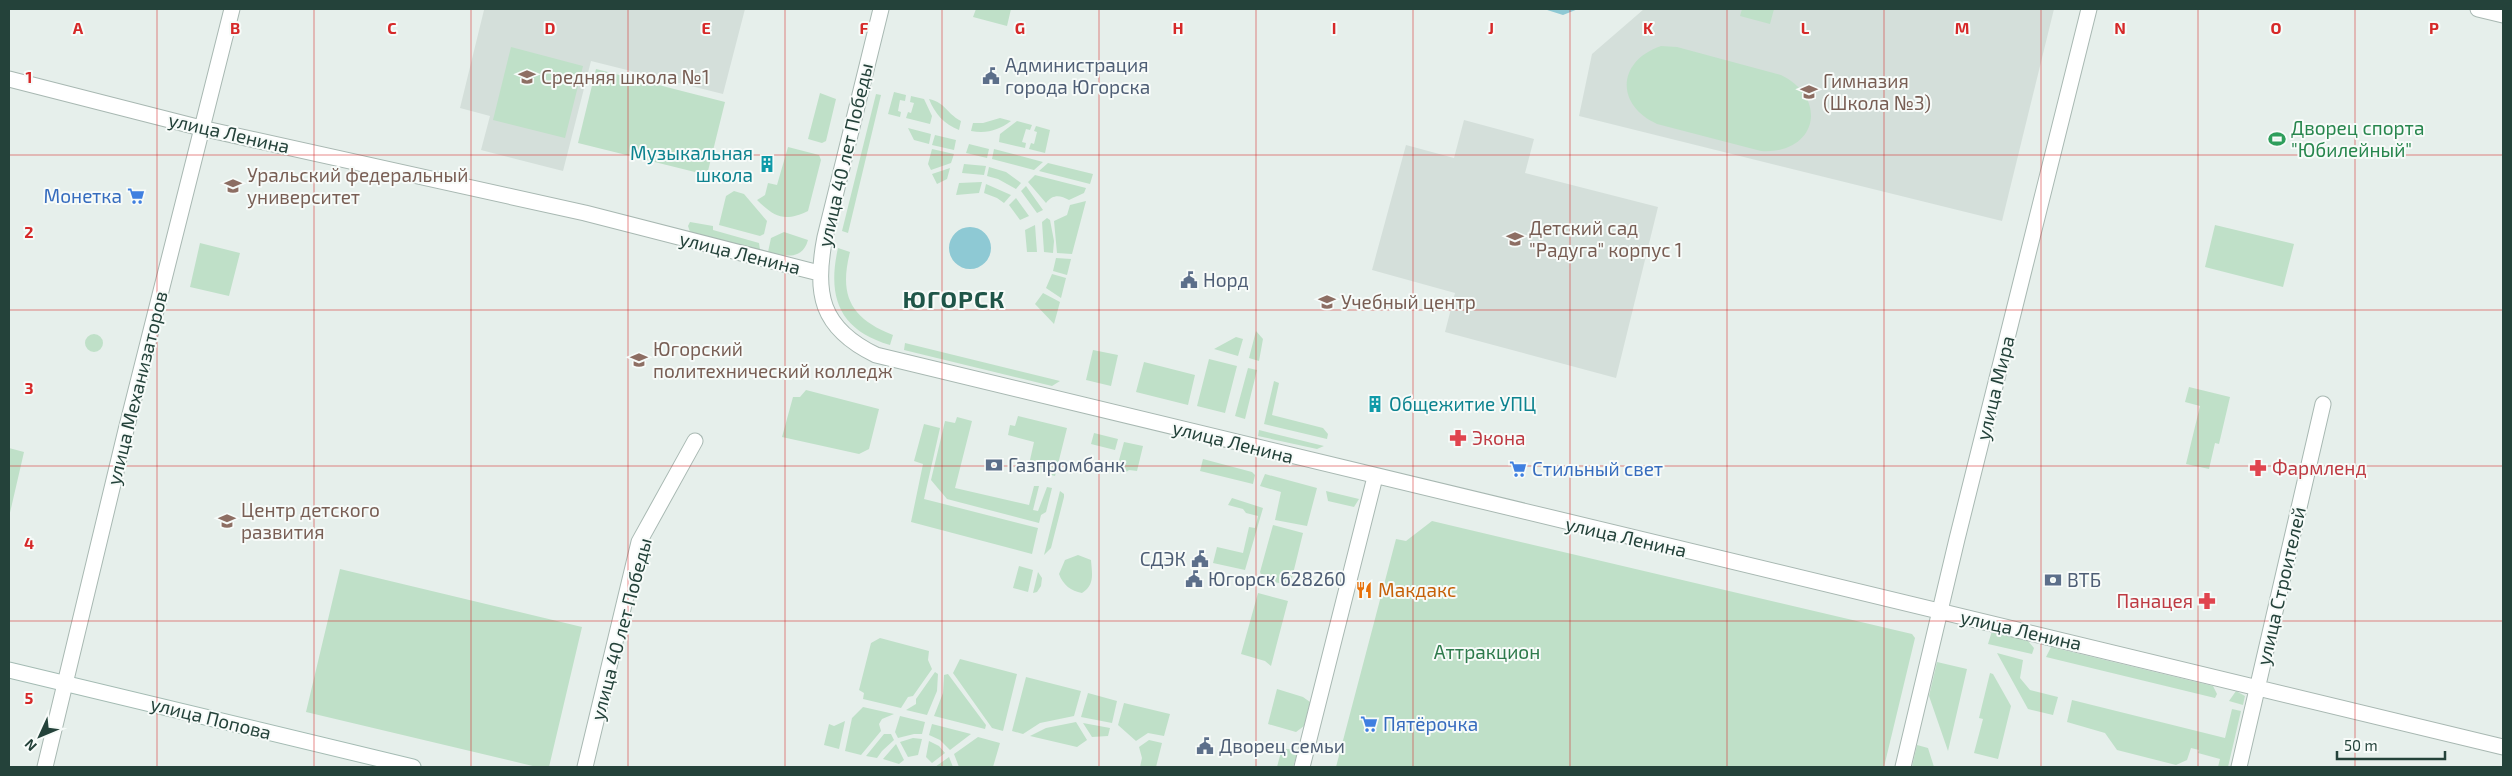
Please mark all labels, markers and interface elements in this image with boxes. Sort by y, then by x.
text: A [73,18,84,37]
text: B [230,18,240,37]
text: C [387,18,397,37]
text: D [545,18,556,37]
text: E [701,18,711,37]
text: F [860,18,869,37]
text: G [1015,18,1025,37]
text: H [1172,18,1184,37]
text: I [1332,18,1336,37]
text: J [1488,18,1494,37]
text: K [1643,18,1654,37]
text: L [1801,18,1810,37]
text: M [1955,18,1969,37]
text: N [2114,18,2126,37]
text: O [2270,18,2282,37]
text: P [2429,18,2439,37]
place label: Администрация города Югорска [1005,53,1150,98]
street label: улица 40 лет Победы [812,61,878,249]
place label: Средняя школа №1 [541,65,709,88]
public building icon: Администрация города Югорска [981,66,1001,86]
text: 1 [26,67,32,86]
school or university icon: Средняя школа №1 [517,67,537,87]
place label: Гимназия (Школа №3) [1823,69,1931,114]
school or university icon: Гимназия (Школа №3) [1799,82,1819,102]
street label: улица Ленина [166,107,292,159]
place label: Дворец спорта "Юбилейный" [2291,116,2424,161]
sports icon: Дворец спорта "Юбилейный" [2267,129,2287,149]
place label: Музыкальная школа [630,141,753,186]
building icon: Музыкальная школа [757,154,777,174]
place label: Уральский федеральный университет [247,163,468,209]
school or university icon: Уральский федеральный университет [223,176,243,196]
place label: Монетка [44,184,122,207]
supermarket icon: Монетка [126,186,146,206]
place label: Детский сад "Радуга" корпус 1 [1529,216,1682,262]
text: 2 [24,222,34,241]
street label: улица Ленина [677,226,803,280]
school or university icon: Детский сад "Радуга" корпус 1 [1505,229,1525,249]
place label: Норд [1203,268,1249,291]
public building icon: Норд [1179,270,1199,290]
district label: ЮГОРСК [903,284,1005,313]
street label: улица Механизаторов [101,288,173,488]
place label: Учебный центр [1341,290,1476,313]
school or university icon: Учебный центр [1317,292,1337,312]
street label: улица Мира [1970,333,2020,443]
place label: Югорский политехнический колледж [653,337,893,382]
school or university icon: Югорский политехнический колледж [629,350,649,370]
text: 3 [24,378,34,397]
place label: Общежитие УПЦ [1389,392,1536,415]
building icon: Общежитие УПЦ [1365,394,1385,414]
street label: улица Ленина [1170,415,1296,469]
place label: Экона [1472,426,1525,449]
pharmacy icon: Экона [1448,428,1468,448]
place label: Газпромбанк [1008,453,1125,476]
bank icon: Газпромбанк [984,455,1004,475]
place label: Фармленд [2272,456,2367,479]
place label: Стильный свет [1532,457,1663,480]
pharmacy icon: Фармленд [2248,458,2268,478]
supermarket icon: Стильный свет [1508,459,1528,479]
place label: Центр детского развития [241,498,380,543]
street label: улица Строителей [2251,504,2311,668]
school or university icon: Центр детского развития [217,511,237,531]
street label: улица Ленина [1563,511,1689,563]
text: 4 [24,533,34,552]
street label: улица 40 лет Победы [585,535,657,723]
place label: СДЭК [1140,547,1186,570]
public building icon: СДЭК [1190,549,1210,569]
place label: Югорск 628260 [1208,567,1346,590]
place label: ВТБ [2067,568,2101,591]
public building icon: Югорск 628260 [1184,569,1204,589]
bank icon: ВТБ [2043,570,2063,590]
place label: Макдакс [1378,578,1456,601]
restaurant icon: Макдакс [1354,580,1374,600]
place label: Панацея [2116,589,2193,612]
pharmacy icon: Панацея [2197,591,2217,611]
street label: улица Ленина [1958,604,2084,656]
park label: Аттракцион [1434,640,1540,663]
text: 5 [25,688,34,707]
street label: улица Попова [148,691,274,745]
north arrow [15,711,65,761]
place label: Пятёрочка [1383,712,1478,735]
supermarket icon: Пятёрочка [1359,714,1379,734]
scale bar [2337,728,2444,760]
place label: Дворец семьи [1219,734,1345,757]
text: N [21,736,40,755]
public building icon: Дворец семьи [1195,736,1215,756]
text: 50 m [2344,736,2378,754]

